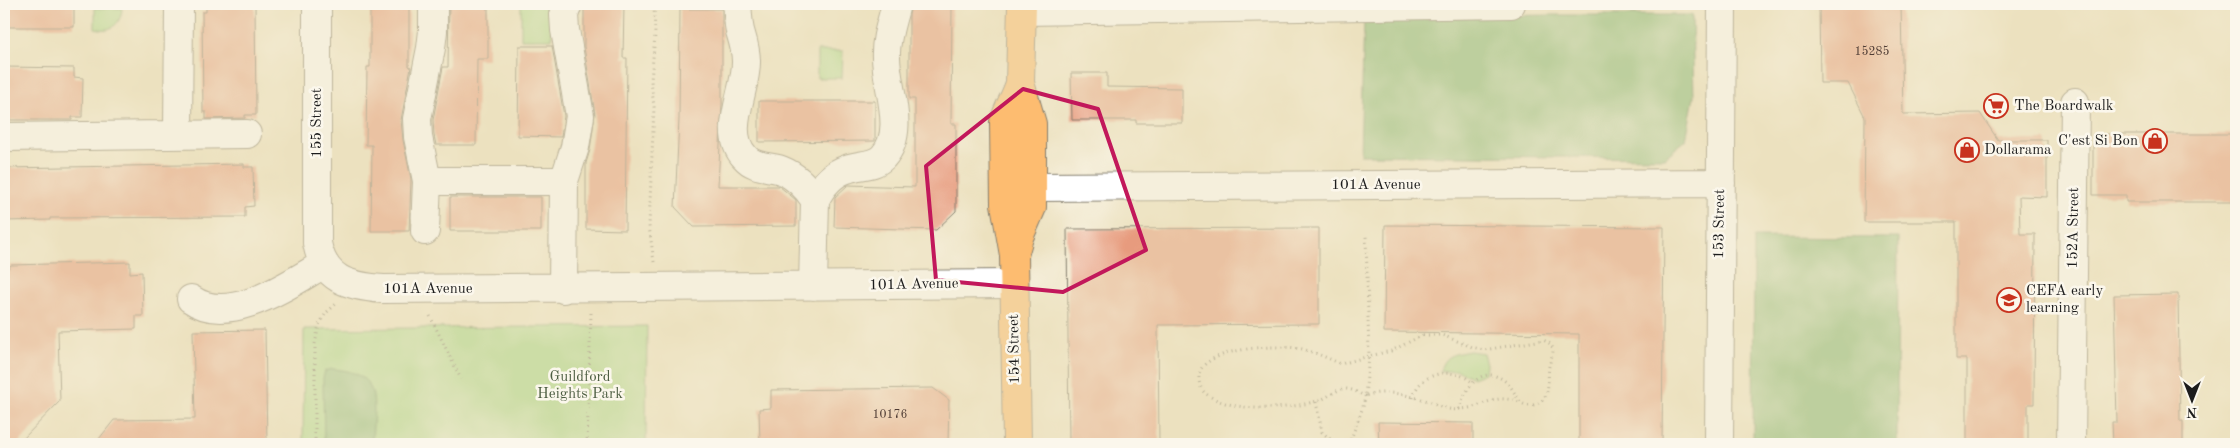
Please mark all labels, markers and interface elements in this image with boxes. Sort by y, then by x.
house number: 15285 [1855,45,1889,58]
street label: 155 Street [310,88,325,158]
supermarket icon: The Boardwalk [1983,93,2009,119]
place label: The Boardwalk [2014,99,2114,114]
shop icon: C'est Si Bon [2142,128,2168,154]
place label: C'est Si Bon [2058,134,2138,149]
shop icon: Dollarama [1954,137,1980,163]
place label: Dollarama [1984,143,2052,158]
street label: 101A Avenue [1331,178,1421,193]
street label: 152A Street [2066,187,2082,269]
street label: 153 Street [1712,189,1728,259]
street label: 101A Avenue [869,277,959,293]
street label: 101A Avenue [383,282,473,297]
place label: CEFA early learning [2026,284,2103,316]
school or university icon: CEFA early learning [1996,287,2022,313]
street label: 154 Street [1007,314,1023,384]
park label: Guildford Heights Park [537,370,623,402]
north arrow [2168,376,2218,426]
text: N [2186,405,2197,419]
house number: 10176 [873,409,907,421]

